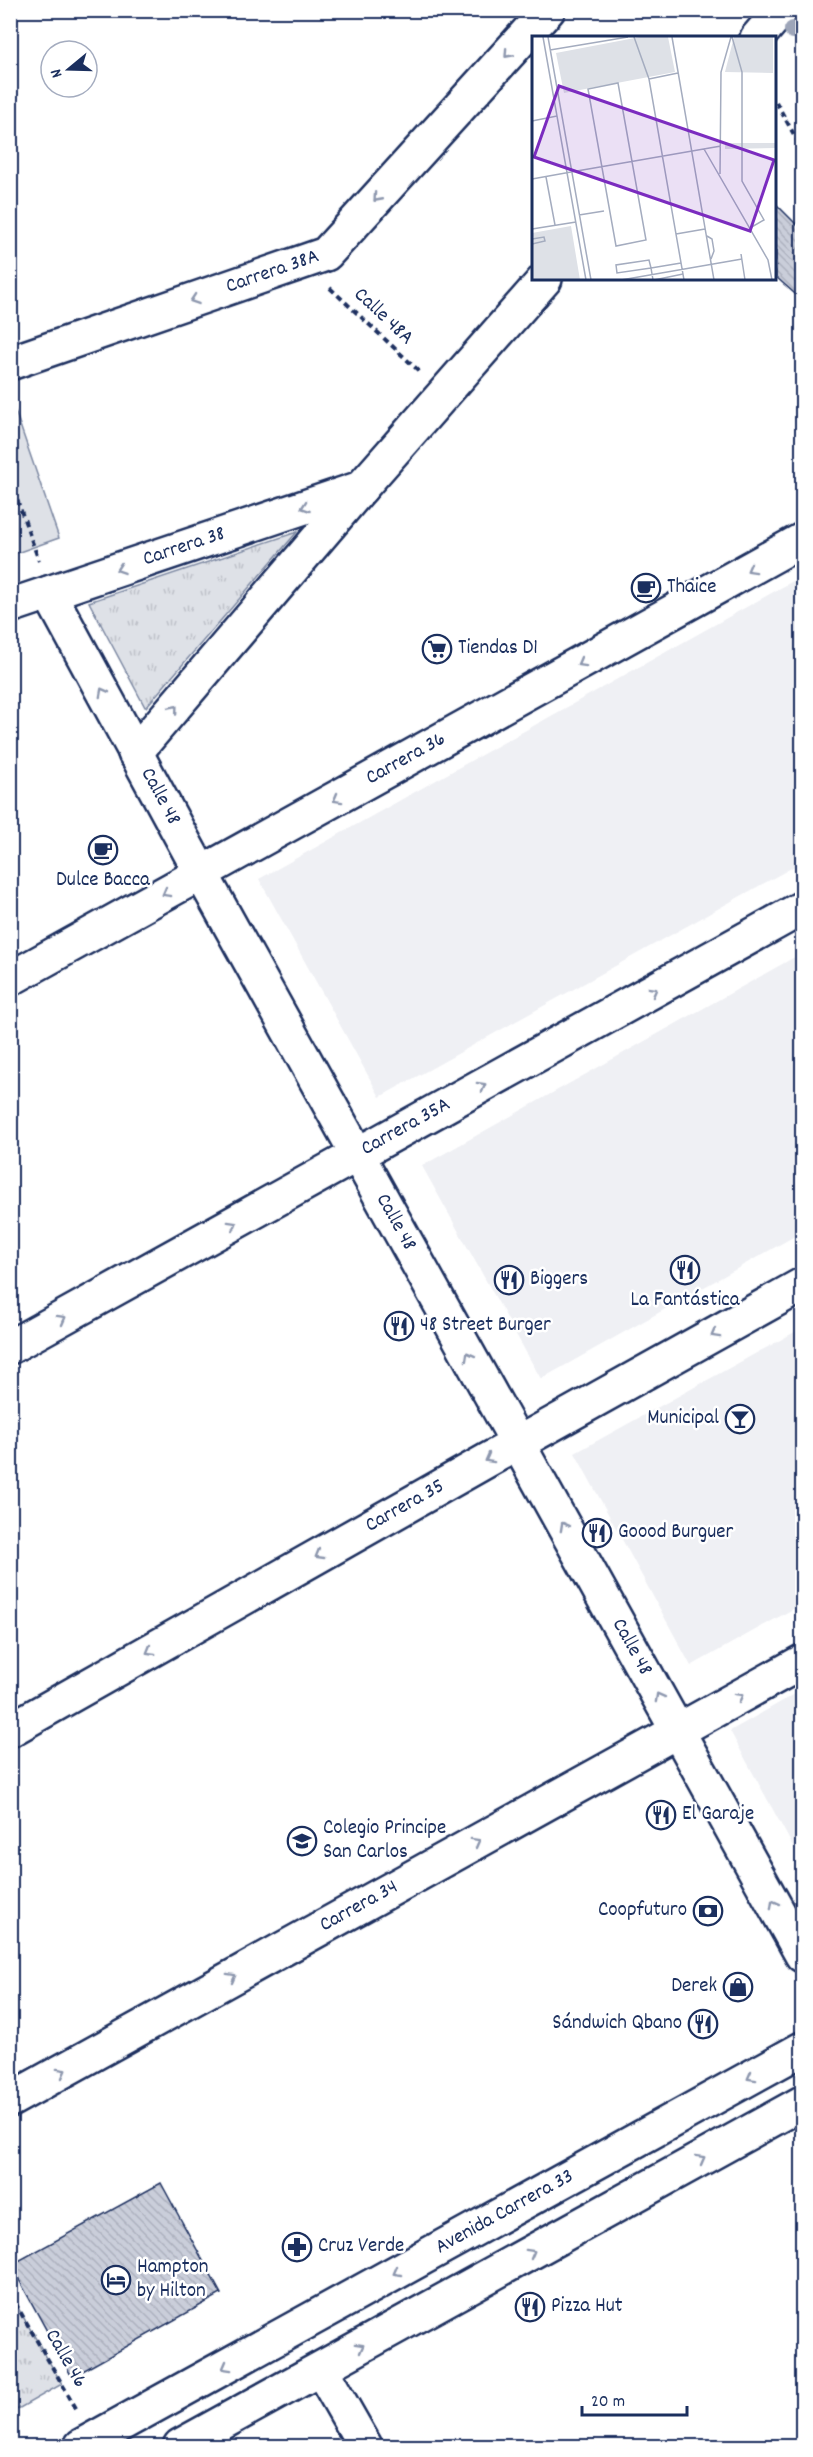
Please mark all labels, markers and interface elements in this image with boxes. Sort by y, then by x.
inset map [532,36,777,280]
north arrow [39,39,99,99]
one-way arrow [504,47,515,57]
text: N [45,65,69,81]
one-way arrow [373,191,384,202]
street label: Carrera 38A [222,242,323,302]
street label: Calle 48A [346,281,420,353]
one-way arrow [189,292,199,305]
one-way arrow [300,500,311,512]
street label: Carrera 38 [139,520,230,575]
one-way arrow [115,562,126,574]
one-way arrow [747,562,758,573]
cafe icon: Thaice [630,572,662,604]
place label: Thaice [667,573,716,603]
supermarket icon: Tiendas D1 [421,633,453,665]
place label: Tiendas D1 [458,634,538,664]
one-way arrow [577,656,587,667]
one-way arrow [99,688,110,698]
one-way arrow [166,705,177,716]
street label: Carrera 36 [361,725,452,794]
street label: Calle 48 [132,763,188,831]
one-way arrow [333,791,343,803]
cafe icon: Dulce Bacca [87,834,119,866]
place label: Dulce Bacca [56,866,151,896]
one-way arrow [162,886,172,897]
one-way arrow [647,987,657,998]
one-way arrow [476,1082,487,1093]
street label: Carrera 35A [356,1090,456,1164]
street label: Calle 48 [367,1189,423,1257]
one-way arrow [226,1221,237,1232]
restaurant icon: La Fantástica [669,1254,701,1286]
restaurant icon: Biggers [493,1264,525,1296]
place label: Biggers [530,1265,588,1295]
place label: La Fantástica [630,1286,741,1316]
restaurant icon: 48 Street Burger [383,1310,415,1342]
place label: 48 Street Burger [420,1311,551,1341]
one-way arrow [56,1315,66,1326]
one-way arrow [710,1327,721,1338]
one-way arrow [465,1352,476,1362]
bar icon: Municipal [724,1403,756,1435]
place label: Municipal [647,1404,719,1434]
one-way arrow [485,1452,495,1463]
street label: Carrera 35 [360,1472,450,1541]
restaurant icon: Goood Burguer [581,1517,613,1549]
place label: Goood Burguer [618,1518,734,1548]
one-way arrow [560,1522,571,1532]
one-way arrow [315,1548,325,1559]
street label: Calle 48 [603,1613,659,1682]
one-way arrow [145,1644,156,1655]
one-way arrow [655,1692,666,1703]
one-way arrow [733,1693,743,1704]
restaurant icon: El Garaje [645,1799,677,1831]
place label: El Garaje [682,1800,754,1830]
place label: Colegio Principe San Carlos [323,1814,446,1868]
school or university icon: Colegio Principe San Carlos [286,1825,318,1857]
one-way arrow [470,1838,481,1849]
street label: Carrera 34 [314,1873,404,1941]
bank icon: Coopfuturo [692,1895,724,1927]
place label: Coopfuturo [598,1896,687,1926]
one-way arrow [770,1900,781,1910]
shop icon: Derek [722,1971,754,2003]
place label: Derek [671,1972,717,2002]
one-way arrow [226,1973,236,1984]
restaurant icon: Sándwich Qbano [687,2008,719,2040]
place label: Sándwich Qbano [552,2009,682,2039]
one-way arrow [55,2068,66,2079]
one-way arrow [747,2070,757,2081]
one-way arrow [695,2155,706,2166]
street label: Avenida Carrera 33 [430,2162,580,2263]
pharmacy icon: Cruz Verde [281,2231,313,2263]
place label: Cruz Verde [318,2232,404,2262]
one-way arrow [525,2249,535,2260]
place label: Hampton by Hilton [137,2253,209,2307]
hotel icon: Hampton by Hilton [100,2264,132,2296]
one-way arrow [392,2265,403,2276]
restaurant icon: Pizza Hut [514,2291,546,2323]
place label: Pizza Hut [551,2292,623,2322]
street label: Calle 46 [36,2324,94,2394]
one-way arrow [354,2343,364,2354]
one-way arrow [222,2359,232,2371]
scale bar [582,2379,687,2417]
text: 20 m [591,2390,625,2415]

